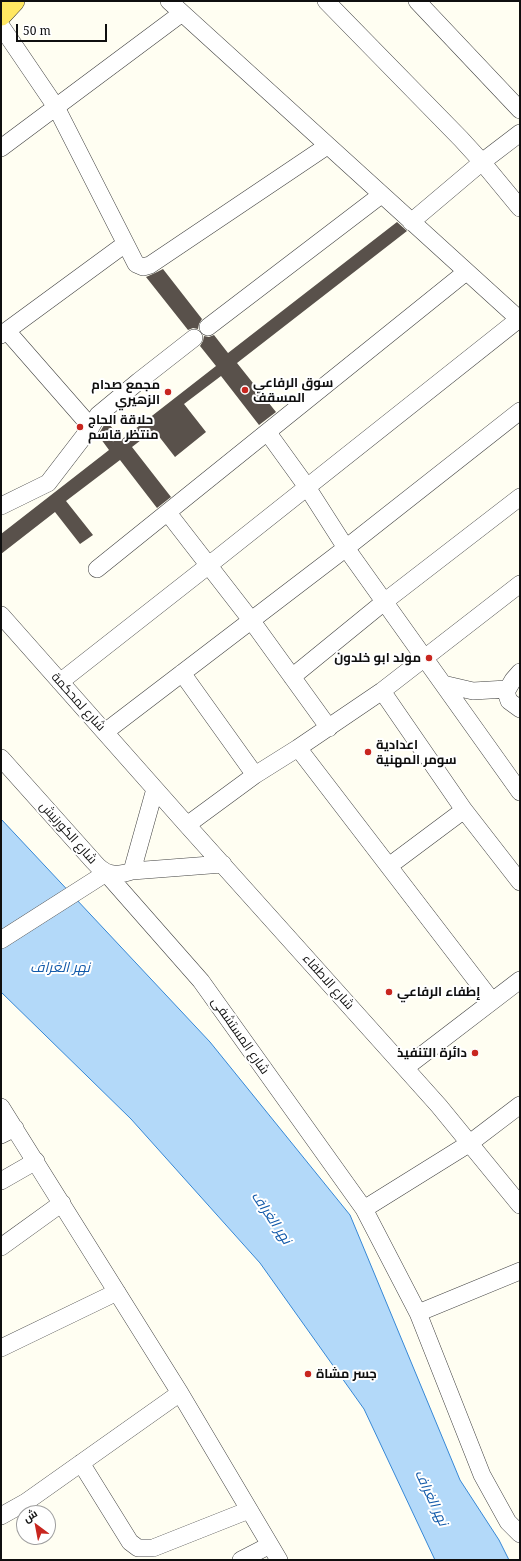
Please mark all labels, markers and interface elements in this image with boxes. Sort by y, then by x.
scale bar [18,16,109,42]
text: 50 m [23,22,51,39]
place label: سوق الرفاعي المسقف [253,375,333,406]
place label: مجمع صدام الزهيري [91,377,160,408]
marker: سوق الرفاعي المسقف [240,385,250,395]
marker: مجمع صدام الزهيري [163,387,173,397]
place label: حلاقة الحاج منتظر قاسم [88,412,158,443]
marker: حلاقة الحاج منتظر قاسم [75,422,85,432]
place label: مولد ابو خلدون [334,650,421,666]
marker: مولد ابو خلدون [424,653,434,663]
street label: شارع لمحكمة [48,669,108,735]
place label: اعدادية سومر المهنية [376,737,457,768]
marker: اعدادية سومر المهنية [363,747,373,757]
street label: شارع الكورنيش [36,799,100,867]
street label: شارع الاطفاء [299,951,357,1013]
water label: نهر الغراف [30,960,90,976]
place label: إطفاء الرفاعي [397,984,480,1000]
marker: إطفاء الرفاعي [384,987,394,997]
street label: شارع المستشفى [208,995,272,1077]
place label: دائرة التنفيذ [397,1045,467,1061]
marker: دائرة التنفيذ [470,1048,480,1058]
water label: نهر الغراف [247,1189,295,1247]
place label: جسر مشاة [316,1366,377,1382]
marker: جسر مشاة [303,1369,313,1379]
water label: نهر الغراف [411,1467,451,1529]
north arrow [16,1505,56,1545]
text: ش [20,1505,40,1525]

